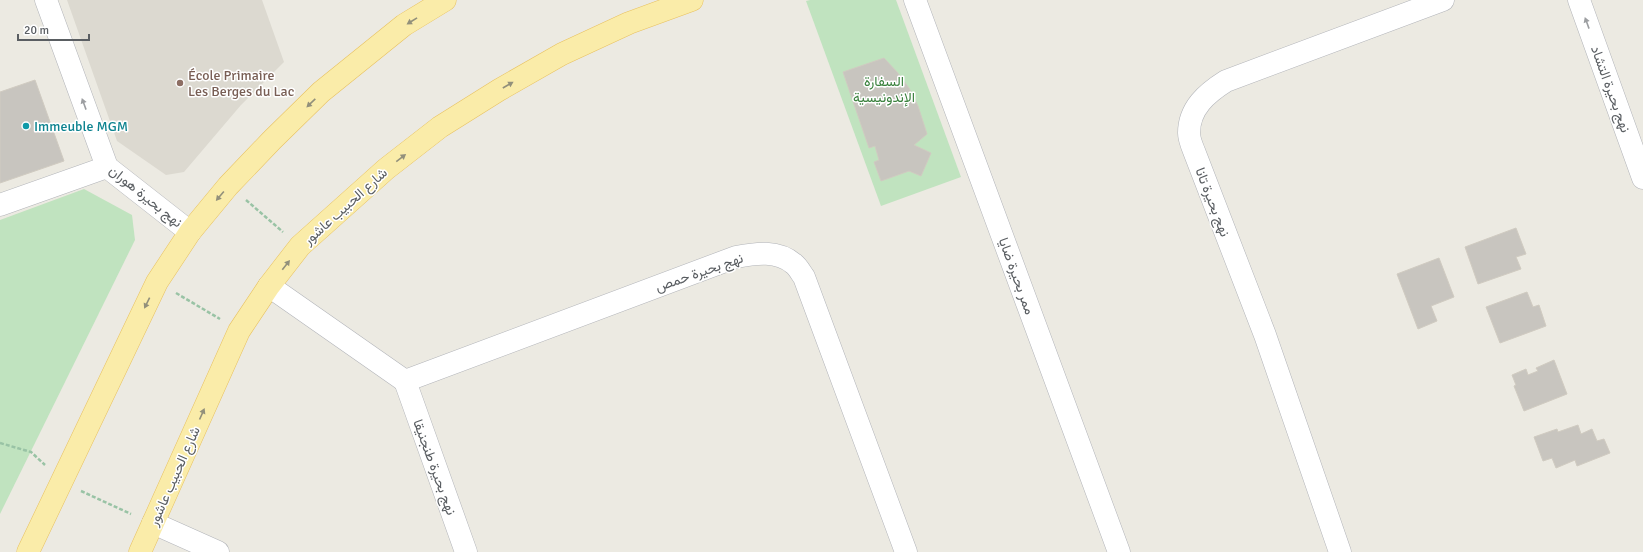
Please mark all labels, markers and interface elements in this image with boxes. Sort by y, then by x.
scale bar [18,16,89,42]
one-way arrow [406,17,418,24]
one-way arrow [1584,17,1590,29]
text: 20 m [24,23,49,38]
street label: نهج بحيرة التشاد [1585,43,1634,136]
place label: École Primaire Les Berges du Lac [188,67,295,100]
park label: السفارة الإندونيسية [853,73,915,107]
marker: École Primaire Les Berges du Lac [175,78,185,88]
one-way arrow [502,81,514,88]
one-way arrow [81,97,87,109]
one-way arrow [306,98,316,107]
place label: Immeuble MGM [34,118,128,135]
marker: Immeuble MGM [21,121,31,131]
one-way arrow [395,153,406,162]
street label: نهج بحيرة هوران [104,162,186,233]
street label: شارع الحبيب عاشور [299,164,392,251]
street label: نهج بحيرة تانا [1190,165,1234,240]
one-way arrow [216,190,225,201]
street label: ممر بحيرة ضايا [995,235,1038,317]
street label: نهج بحيرة حمص [653,249,746,297]
one-way arrow [281,260,290,271]
one-way arrow [144,297,150,308]
one-way arrow [199,409,205,420]
street label: نهج بحيرة طنجنيقا [407,417,460,518]
street label: شارع الحبيب عاشور [145,424,206,530]

